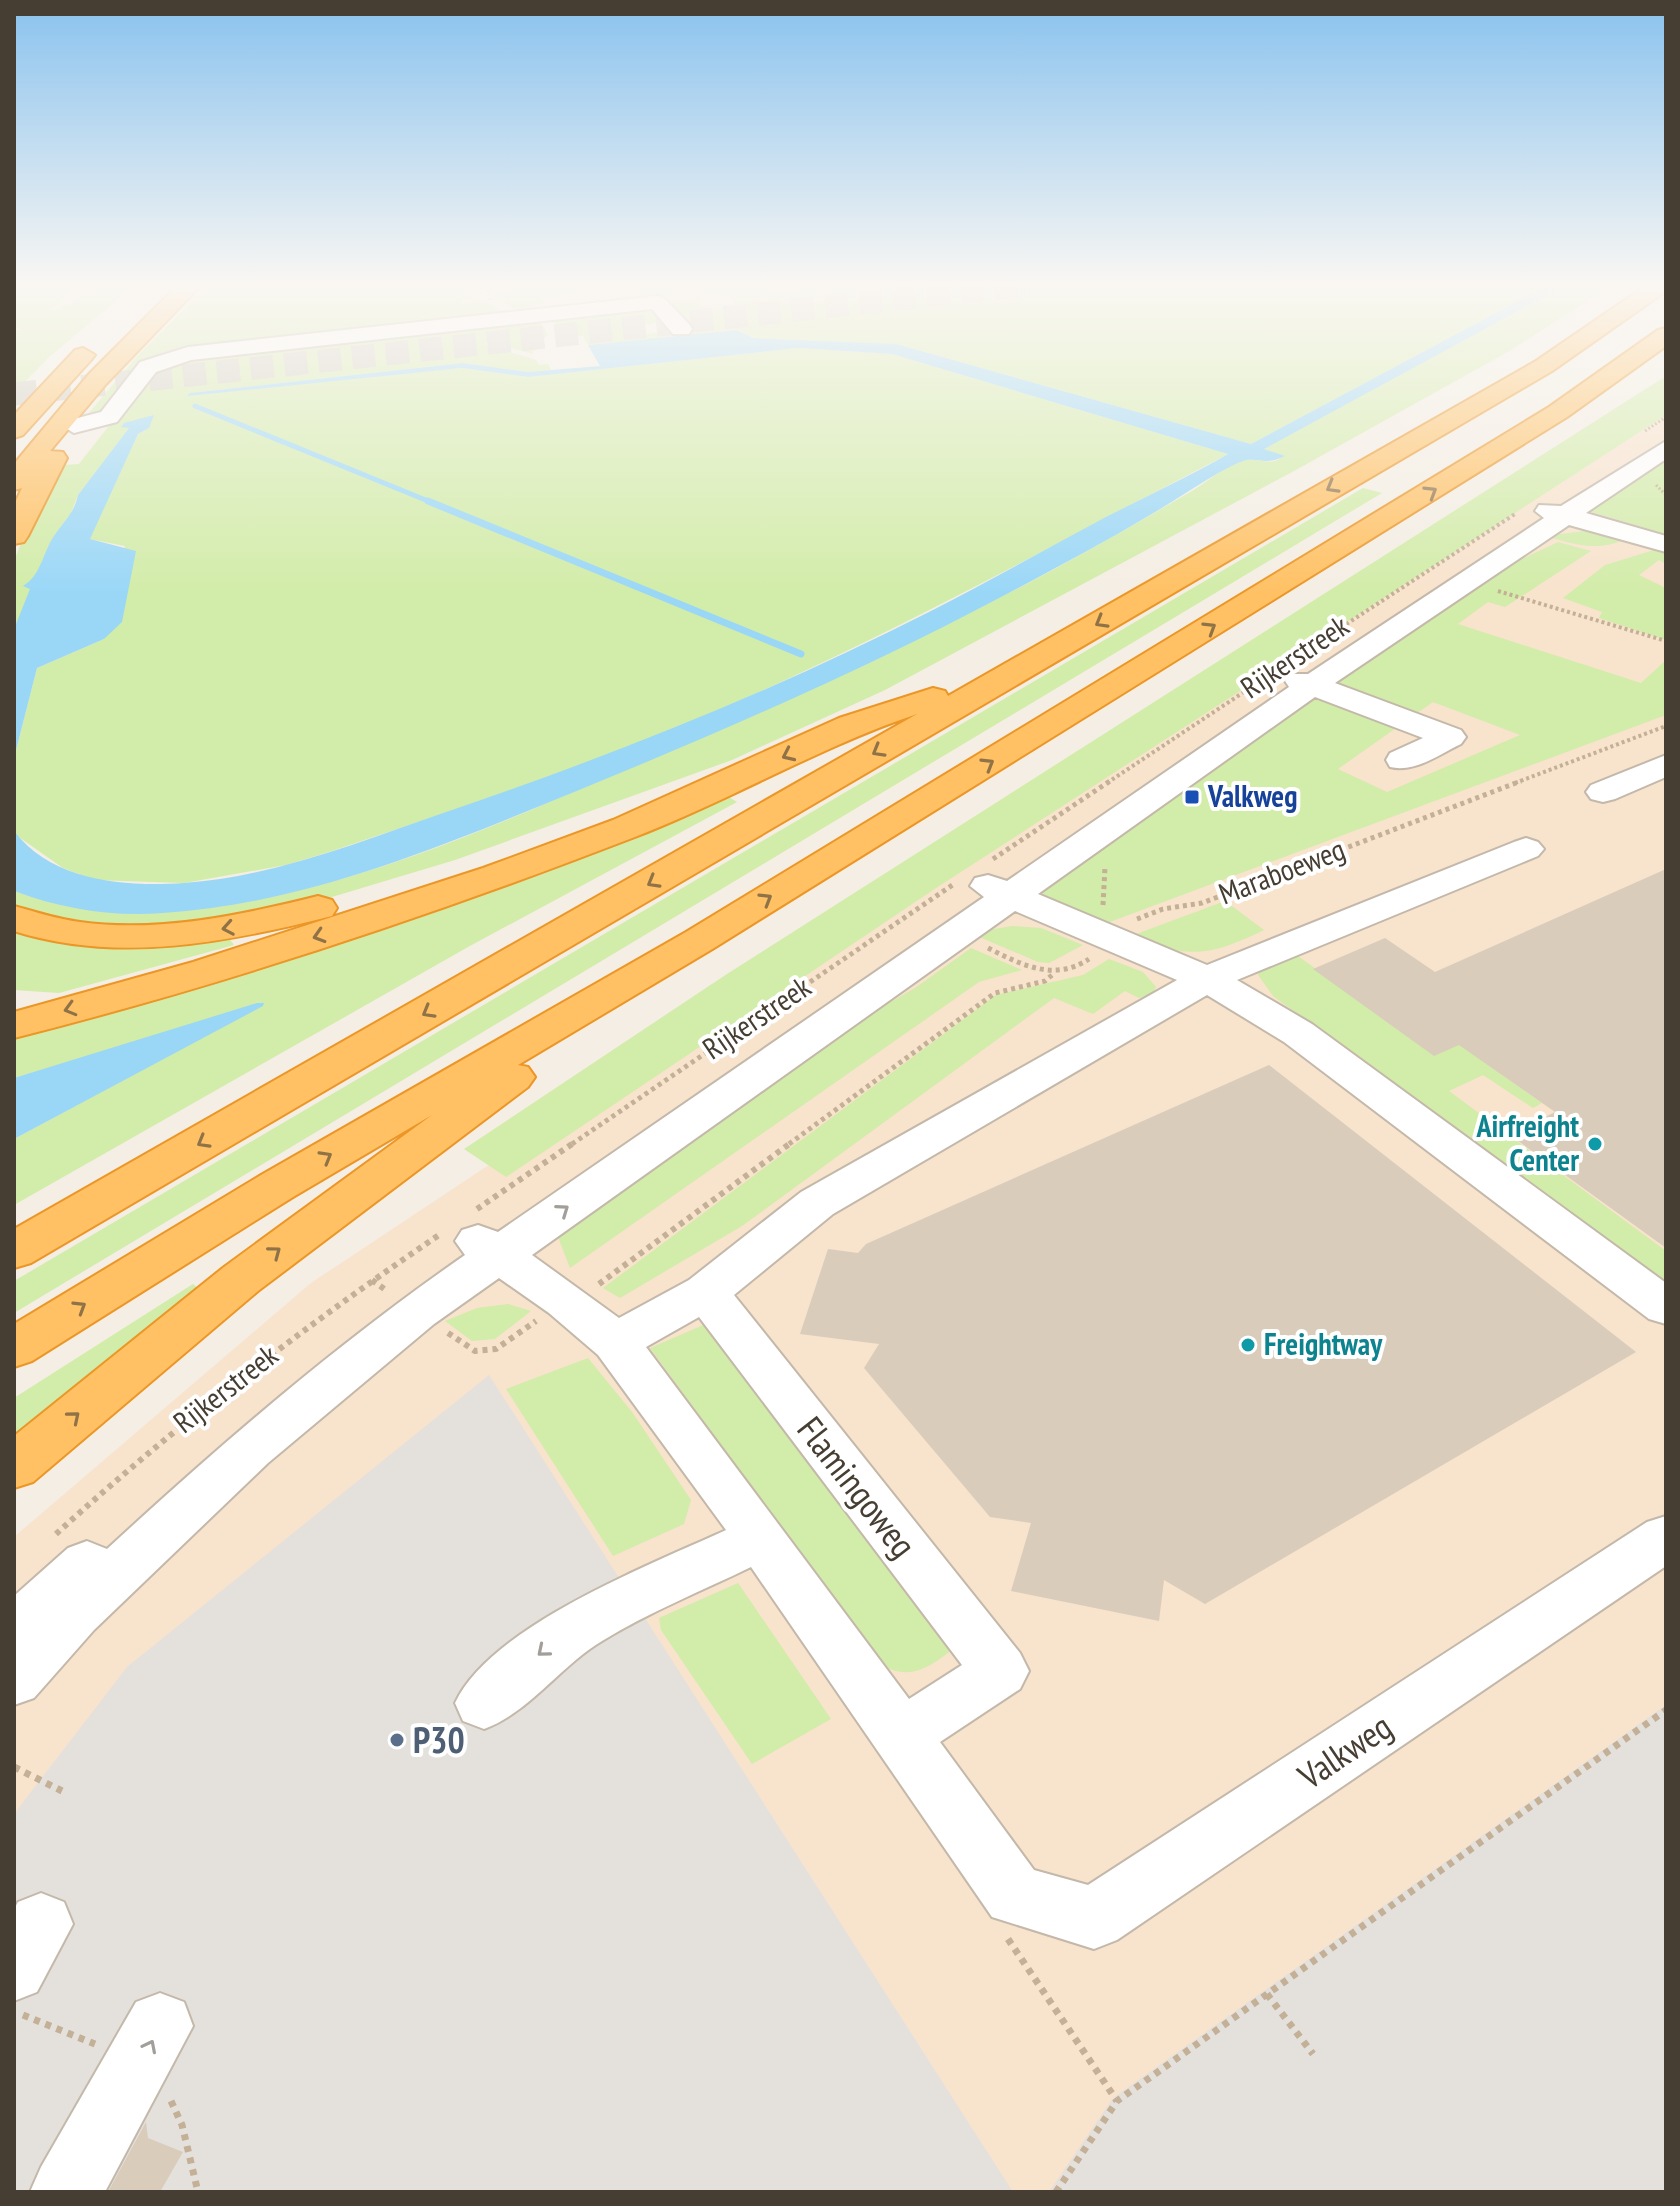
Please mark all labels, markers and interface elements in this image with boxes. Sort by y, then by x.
one-way arrow [1326,477,1341,493]
one-way arrow [1422,486,1437,501]
street label: Rijkerstreek [1233,605,1356,706]
one-way arrow [1095,612,1110,628]
one-way arrow [1201,623,1216,638]
one-way arrow [872,741,887,757]
one-way arrow [781,745,796,761]
one-way arrow [979,758,994,774]
place label: Valkweg [1207,776,1298,815]
marker: Valkweg [1183,788,1201,806]
street label: Maraboeweg [1213,829,1350,912]
one-way arrow [647,872,662,888]
one-way arrow [757,893,772,909]
one-way arrow [221,918,235,935]
one-way arrow [313,926,327,942]
street label: Rijkerstreek [695,966,818,1067]
one-way arrow [63,1000,77,1016]
one-way arrow [422,1002,437,1018]
place label: Airfreight Center [1476,1106,1579,1179]
one-way arrow [197,1132,212,1148]
marker: Airfreight Center [1586,1135,1604,1153]
one-way arrow [317,1151,332,1167]
one-way arrow [554,1205,568,1220]
one-way arrow [266,1248,281,1262]
one-way arrow [71,1302,86,1317]
place label: Freightway [1264,1324,1383,1363]
street label: Rijkerstreek [165,1335,285,1441]
marker: Freightway [1239,1336,1257,1354]
street label: Flamingoweg [788,1407,927,1567]
one-way arrow [65,1412,79,1427]
one-way arrow [538,1641,552,1656]
street label: Valkweg [1288,1702,1401,1799]
place label: P30 [413,1716,465,1763]
marker: P30 [388,1731,406,1749]
one-way arrow [140,2039,156,2054]

